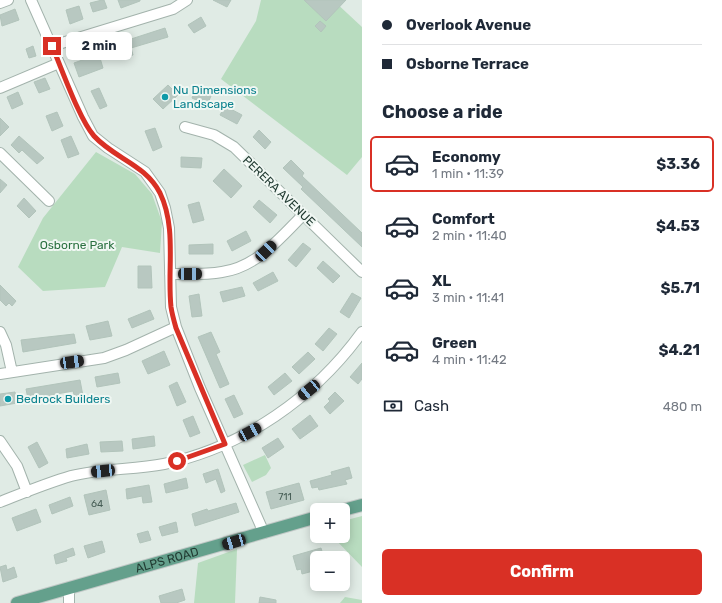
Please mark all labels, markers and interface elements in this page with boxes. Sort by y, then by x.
text: Overlook Avenue [406,16,531,34]
callout: 2 min [66,32,132,60]
route end [43,37,61,55]
text: 2 min [81,38,117,53]
text: Osborne Terrace [406,55,529,73]
place label: Nu Dimensions Landscape [173,83,257,111]
marker: Nu Dimensions Landscape [160,92,170,102]
text: Choose a ride [382,101,503,123]
icon: car [384,146,420,182]
text: Economy [432,148,501,166]
street label: PERERA AVENUE [240,153,318,229]
text: $3.36 [656,155,700,173]
text: 1 min · 11:39 [432,166,504,181]
icon: car [384,208,420,244]
text: Comfort [432,210,495,228]
text: $4.53 [656,217,700,235]
text: 2 min · 11:40 [432,228,507,243]
park label: Osborne Park [40,238,115,252]
car [253,238,279,264]
car [178,268,202,280]
icon: car [384,270,420,306]
text: XL [432,272,451,290]
text: $5.71 [661,279,700,297]
text: 3 min · 11:41 [432,290,504,305]
icon: car [384,332,420,368]
text: Green [432,334,477,352]
text: $4.21 [658,341,700,359]
text: 4 min · 11:42 [432,352,507,367]
car [59,354,85,370]
car [296,378,322,402]
place label: Bedrock Builders [16,392,110,406]
marker: Bedrock Builders [3,394,13,404]
icon: cash [382,395,404,417]
text: Cash [414,397,449,415]
text: 480 m [663,399,702,414]
car [237,421,263,443]
route start [168,452,186,470]
car [90,464,116,478]
house number: 711 [278,491,292,503]
house number: 64 [91,498,103,510]
map controls [310,503,350,591]
button: + [310,503,350,543]
car [221,533,247,551]
street label: ALPS ROAD [134,544,200,576]
button: Confirm [382,549,702,595]
button: − [310,551,350,591]

